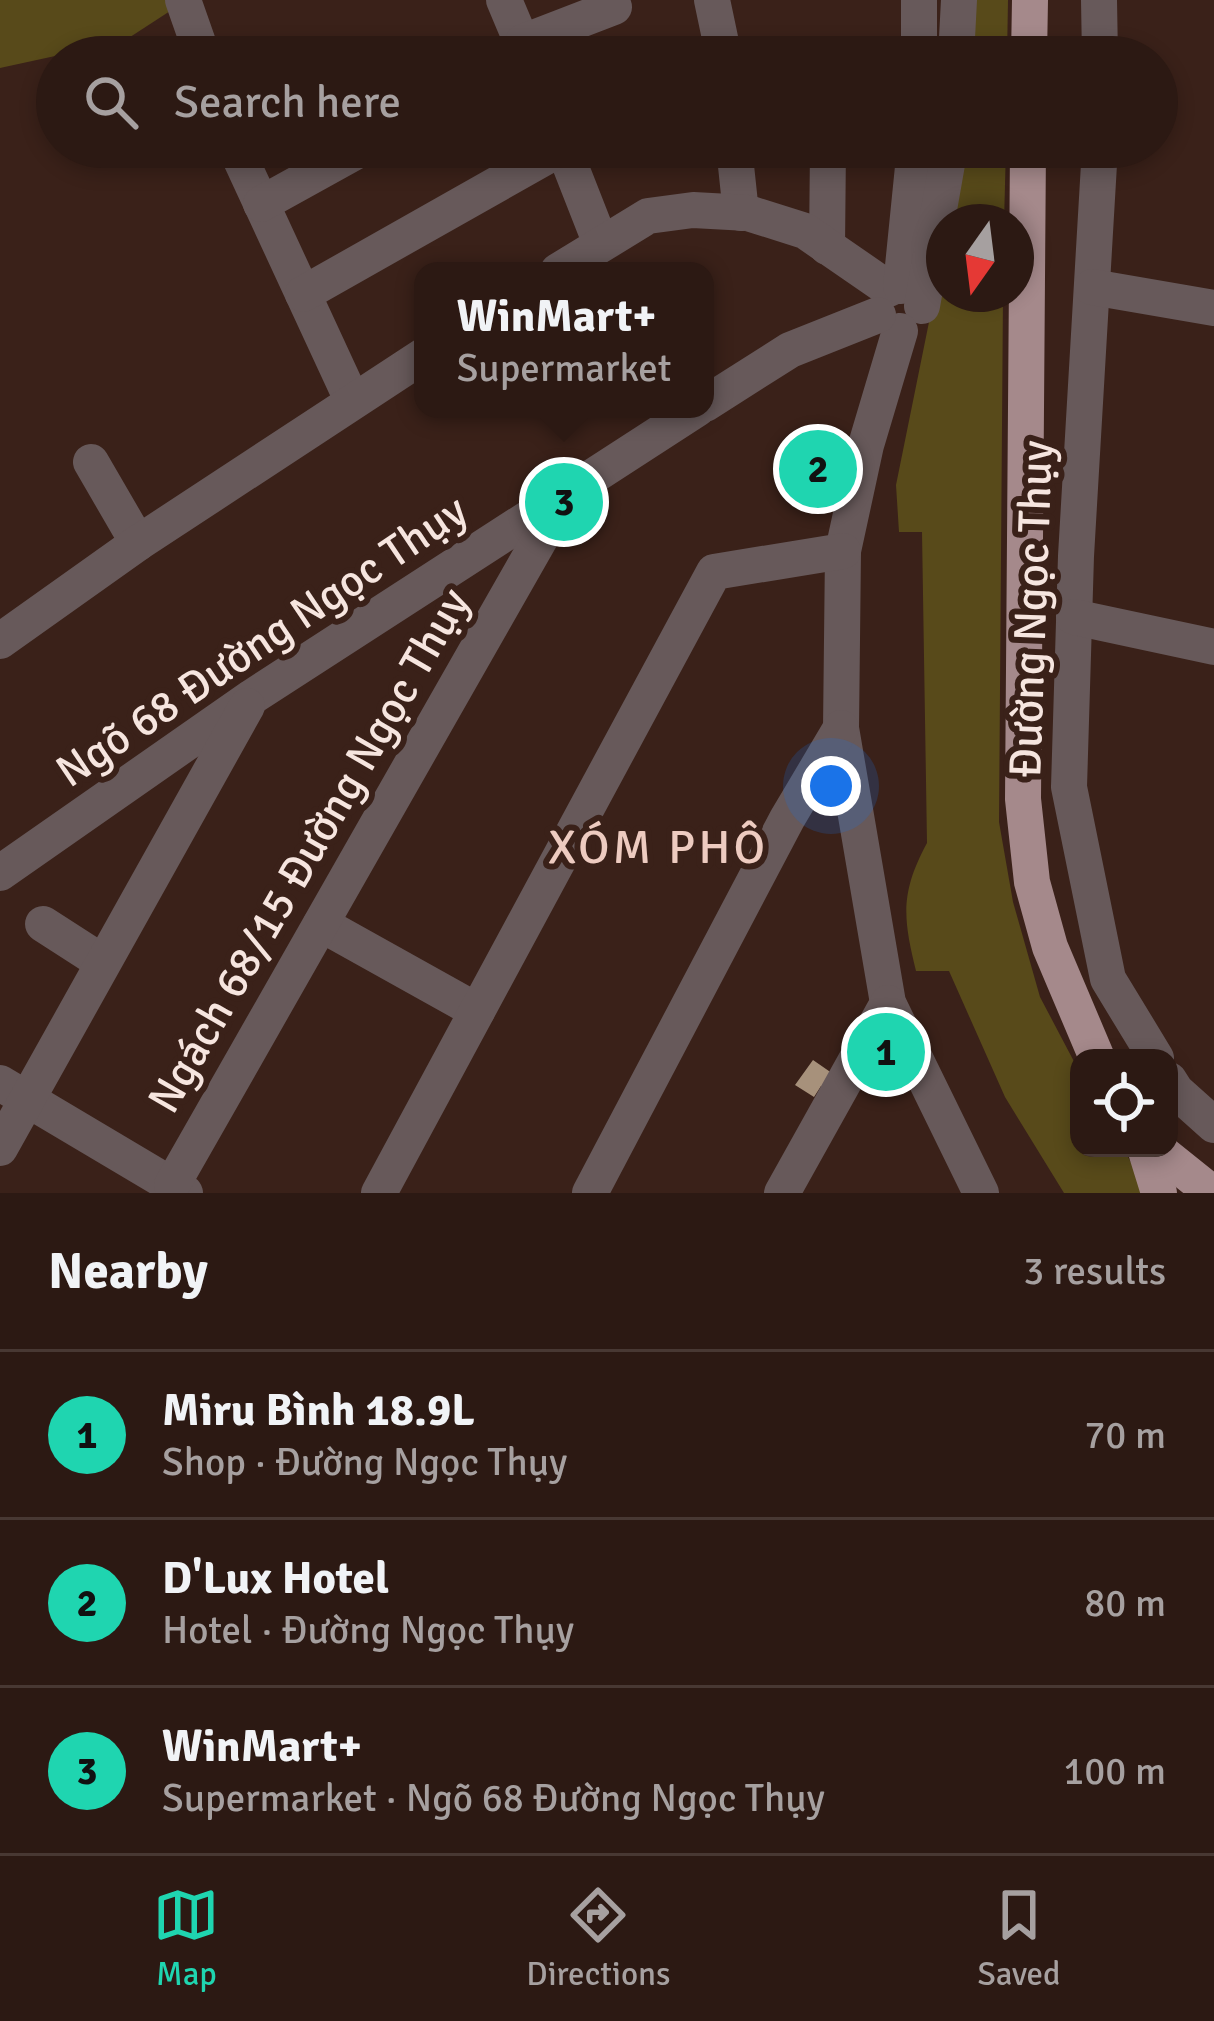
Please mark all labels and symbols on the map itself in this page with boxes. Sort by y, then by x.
north arrow [926,204,1034,312]
pin: 2 [779,424,857,514]
street label: Đường Ngọc Thụy [998,439,1065,779]
pin: 3 [525,457,603,547]
street label: Ngõ 68 Đường Ngọc Thụy [46,483,478,799]
street label: Ngách 68/15 Đường Ngọc Thụy [136,579,482,1123]
your location [801,756,861,816]
district label: XÓM PHÔ [548,818,768,877]
pin: 1 [847,1007,925,1097]

